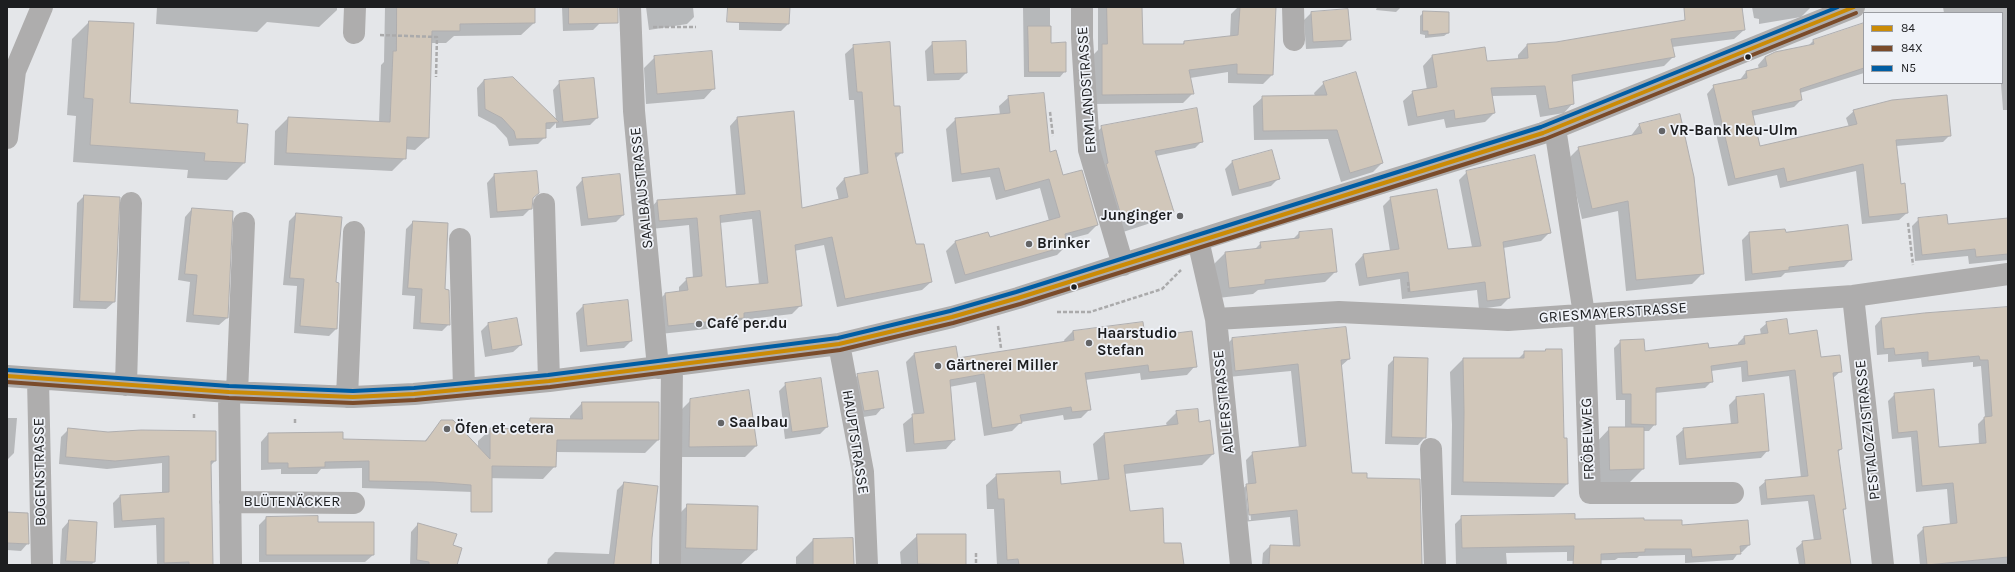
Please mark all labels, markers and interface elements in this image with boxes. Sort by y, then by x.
legend [1863,12,2003,84]
text: 84 [1901,21,1915,35]
street label: ERMLANDSTRASSE [1074,26,1100,154]
text: 84X [1901,41,1923,55]
unlabelled marker [1743,52,1753,62]
text: N5 [1901,61,1916,75]
place label: VR-Bank Neu-Ulm [1670,122,1798,140]
street label: SAALBAUSTRASSE [627,126,657,250]
marker: VR-Bank Neu-Ulm [1657,126,1667,136]
place label: Junginger [1101,207,1172,225]
marker: Junginger [1175,211,1185,221]
place label: Brinker [1037,235,1090,253]
marker: Brinker [1024,239,1034,249]
unlabelled marker [1069,282,1079,292]
street label: GRIESMAYERSTRASSE [1538,299,1688,327]
place label: Café per.du [707,315,787,333]
marker: Café per.du [694,319,704,329]
place label: Haarstudio Stefan [1097,325,1177,360]
marker: Haarstudio Stefan [1084,338,1094,348]
street label: ADLERSTRASSE [1210,349,1238,455]
place label: Gärtnerei Miller [946,357,1058,375]
street label: PESTALOZZISTRASSE [1852,359,1884,501]
marker: Gärtnerei Miller [933,361,943,371]
street label: HAUPTSTRASSE [838,389,872,495]
street label: FRÖBELWEG [1578,398,1598,480]
place label: Saalbau [729,414,788,432]
street label: BOGENSTRASSE [30,418,50,526]
marker: Saalbau [716,418,726,428]
place label: Öfen et cetera [455,420,554,438]
marker: Öfen et cetera [442,424,452,434]
street label: BLÜTENÄCKER [244,493,340,511]

